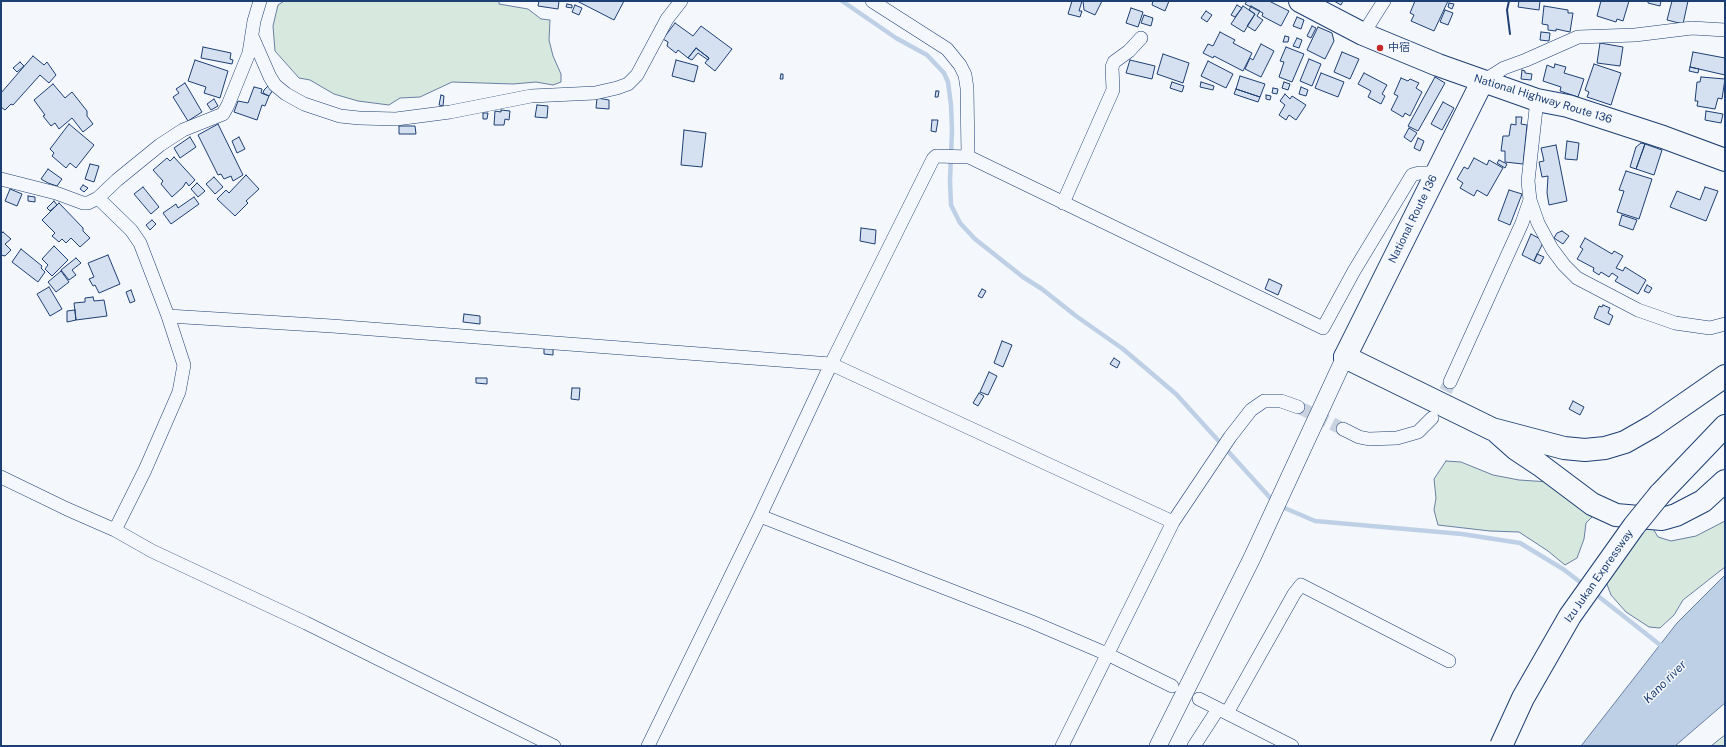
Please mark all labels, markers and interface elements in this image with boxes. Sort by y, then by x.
place label: 中宿 [1388,41,1410,55]
marker: 中宿 [1375,43,1385,53]
street label: National Highway Route 136 [1472,72,1614,126]
street label: National Route 136 [1386,173,1440,265]
street label: Izu Jukan Expressway [1562,527,1636,625]
water label: Kano river [1641,658,1689,706]

